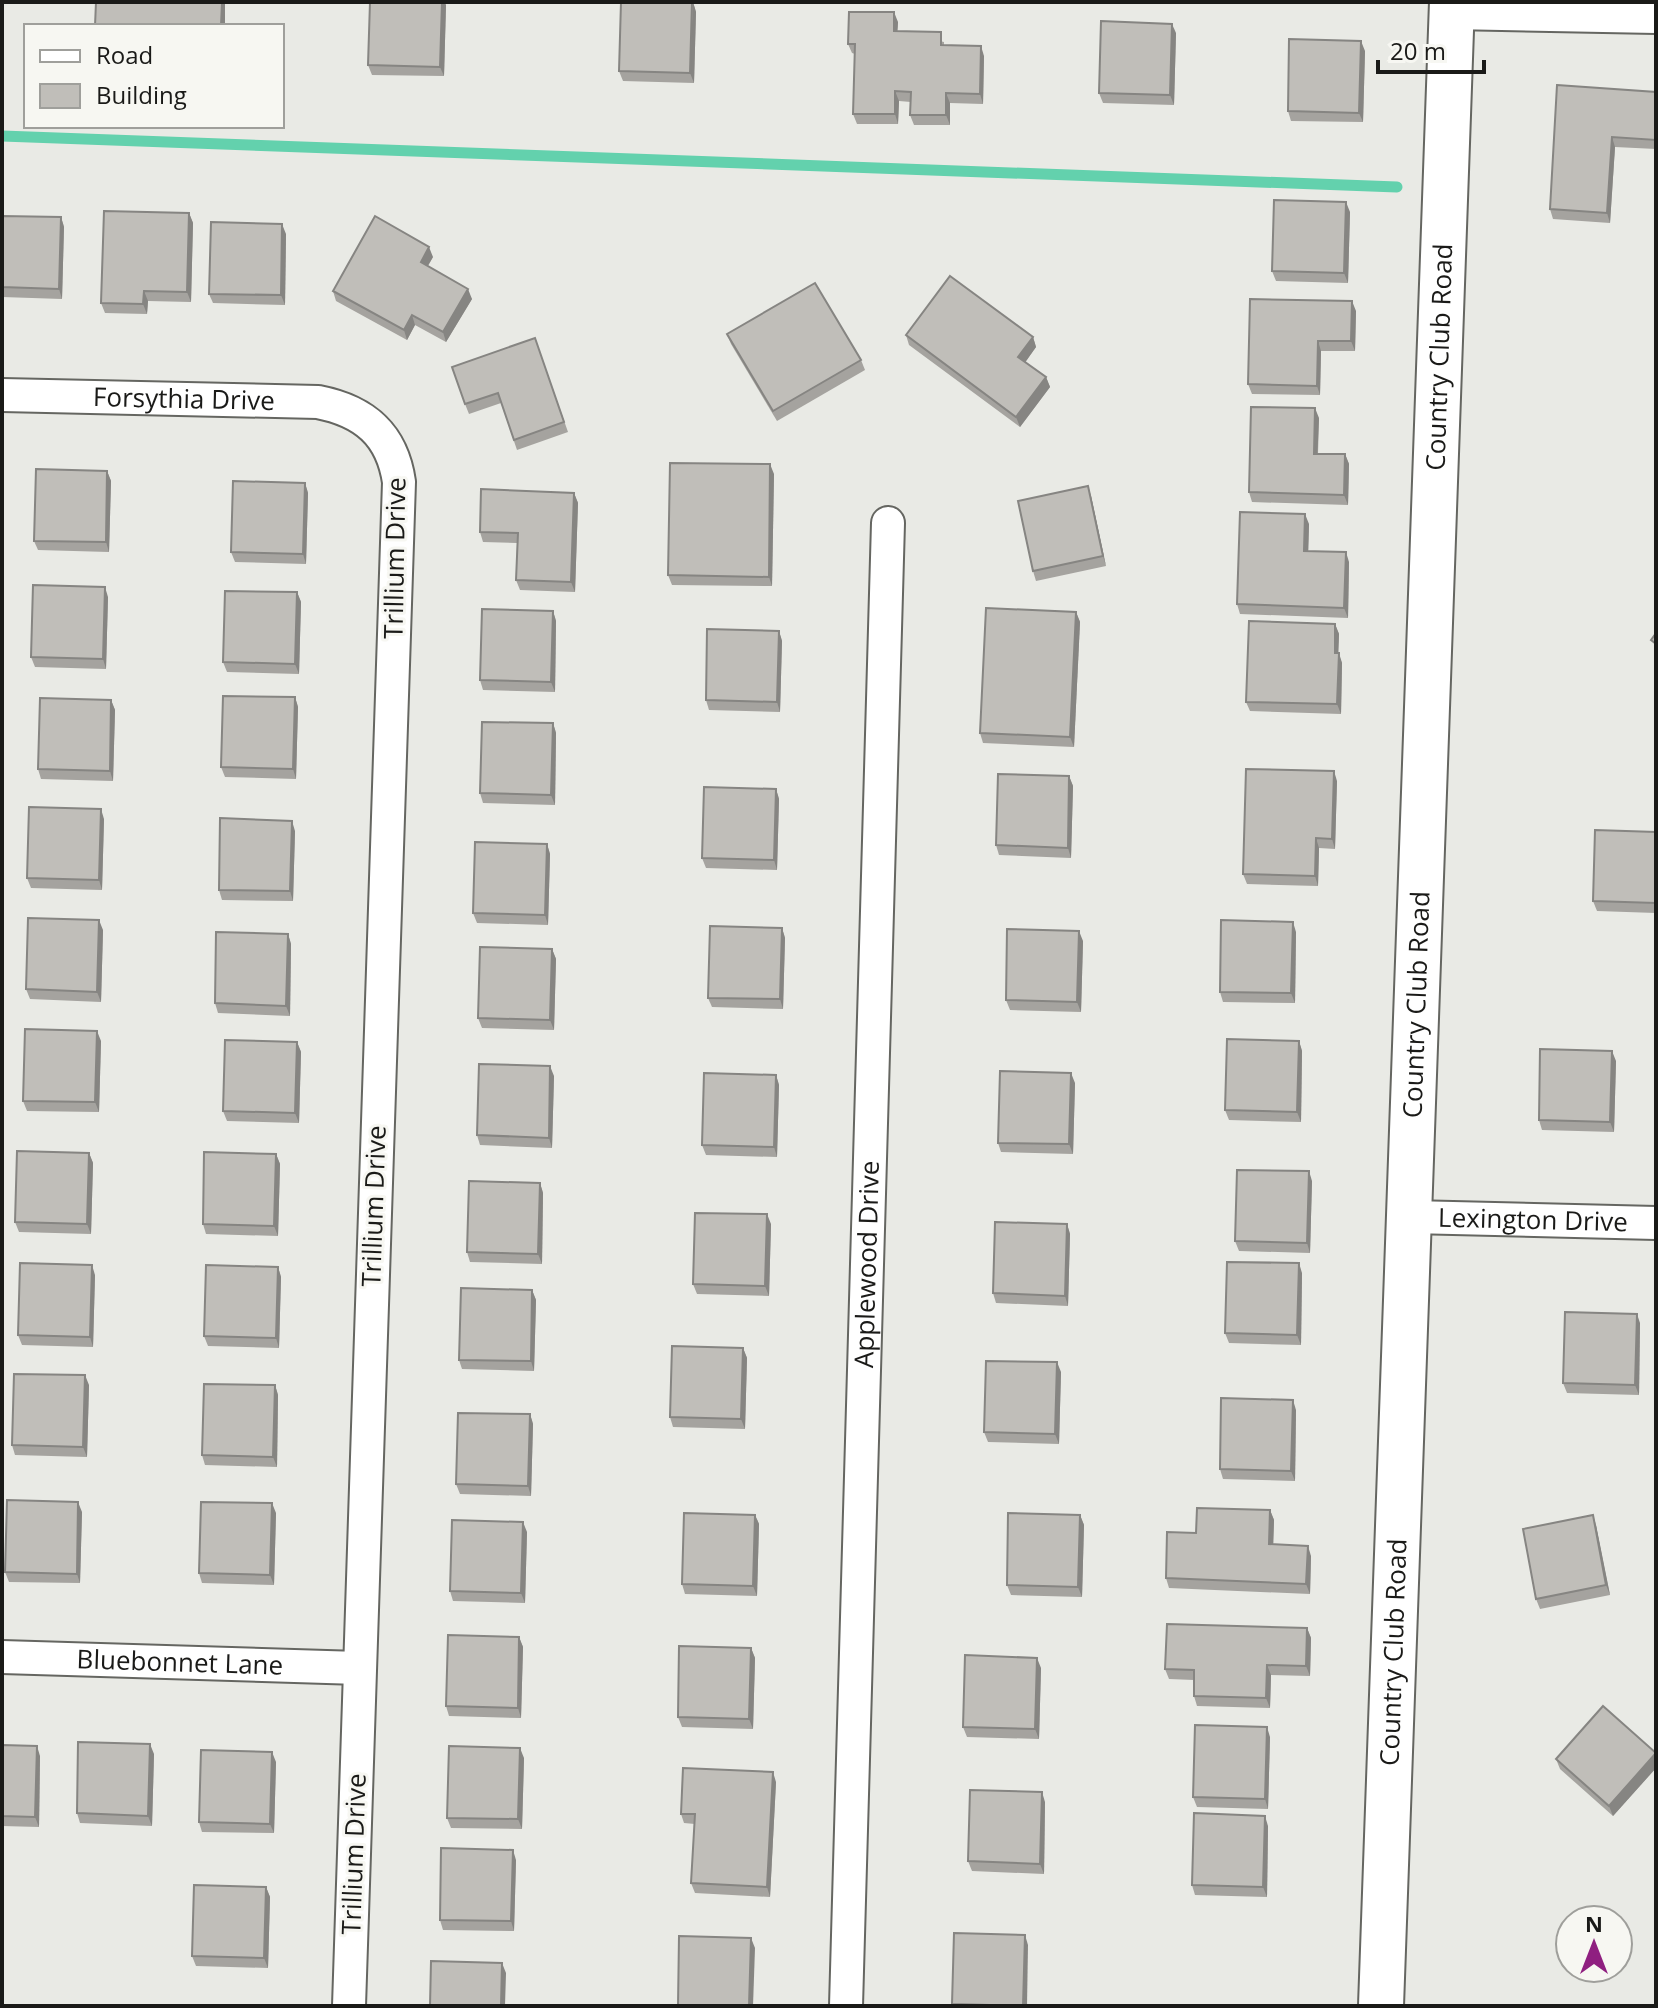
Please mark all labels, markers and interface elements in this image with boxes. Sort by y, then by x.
legend [24,24,284,128]
scale bar [1378,24,1484,74]
text: 20 m [1390,34,1446,67]
text: Road [96,38,153,71]
text: Building [96,78,187,111]
street label: Country Club Road [1416,243,1460,471]
street label: Forsythia Drive [93,378,275,418]
street label: Trillium Drive [375,477,413,639]
street label: Country Club Road [1393,890,1437,1119]
street label: Trillium Drive [352,1125,394,1287]
street label: Applewood Drive [845,1160,887,1368]
street label: Lexington Drive [1438,1199,1628,1239]
street label: Country Club Road [1371,1538,1415,1766]
street label: Bluebonnet Lane [76,1640,284,1683]
street label: Trillium Drive [332,1773,374,1935]
north arrow [1554,1904,1634,1984]
text: N [1585,1908,1603,1938]

